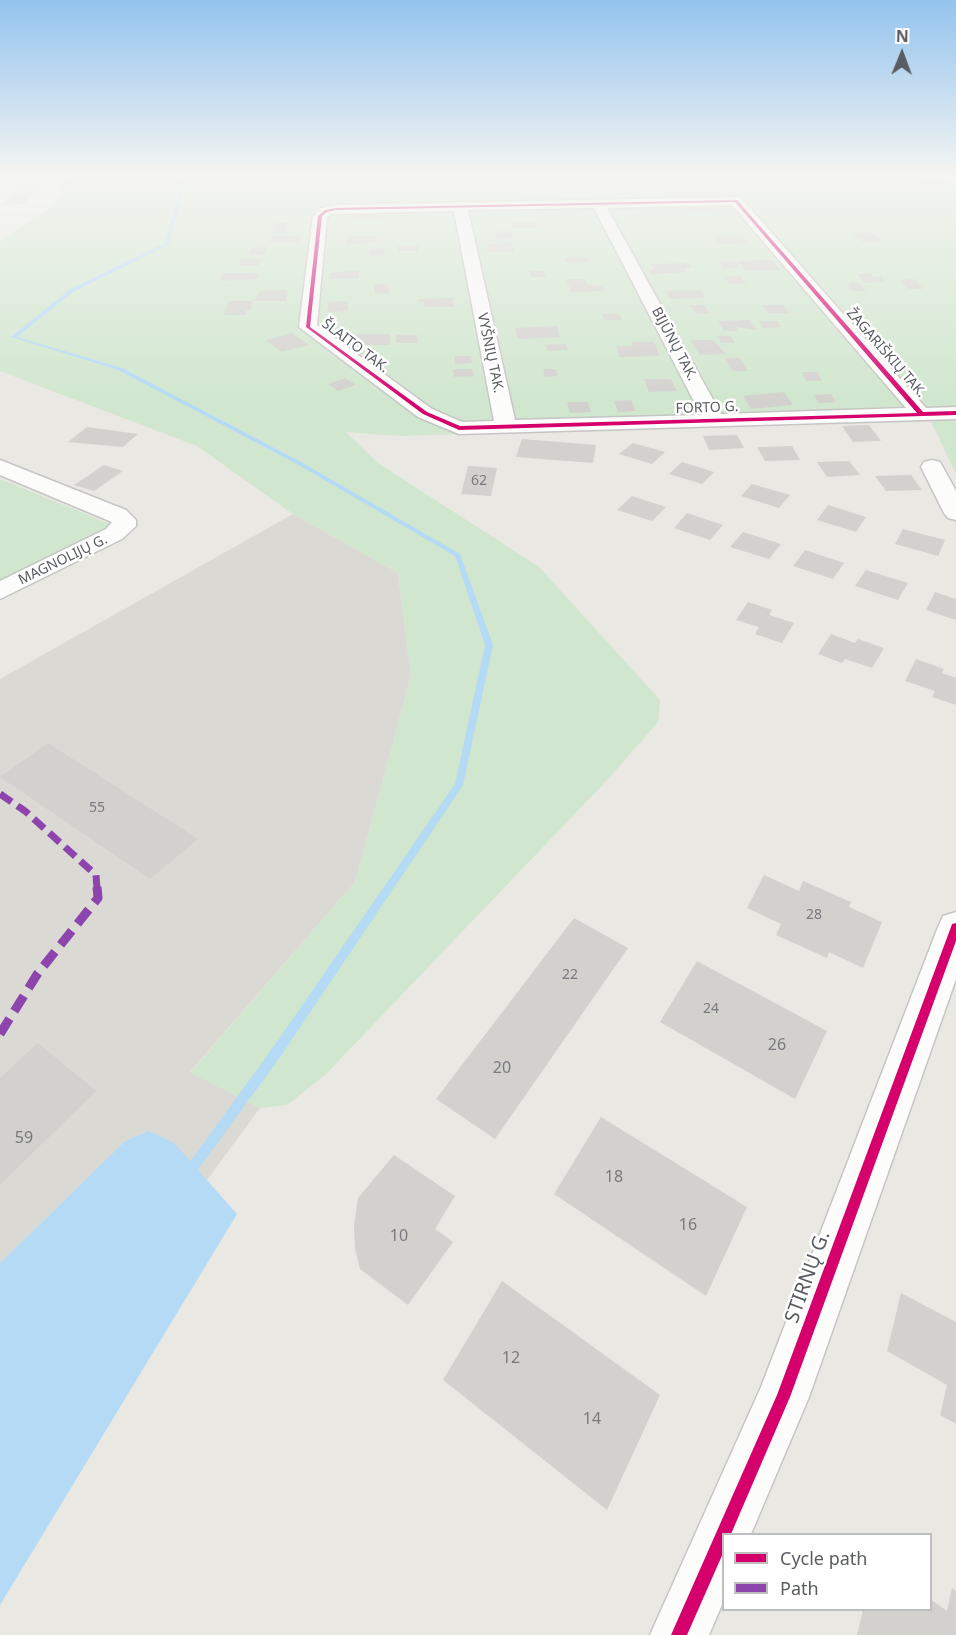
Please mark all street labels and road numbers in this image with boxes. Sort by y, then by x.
street label: BIJŪNŲ TAK. [648,304,700,384]
street label: ŽAGARIŠKIŲ TAK. [843,305,929,401]
street label: VYŠNIŲ TAK. [473,311,507,395]
street label: ŠLAITO TAK. [318,316,392,376]
street label: FORTO G. [675,399,739,417]
street label: MAGNOLIJŲ G. [16,531,110,589]
street label: STIRNŲ G. [780,1228,836,1326]

